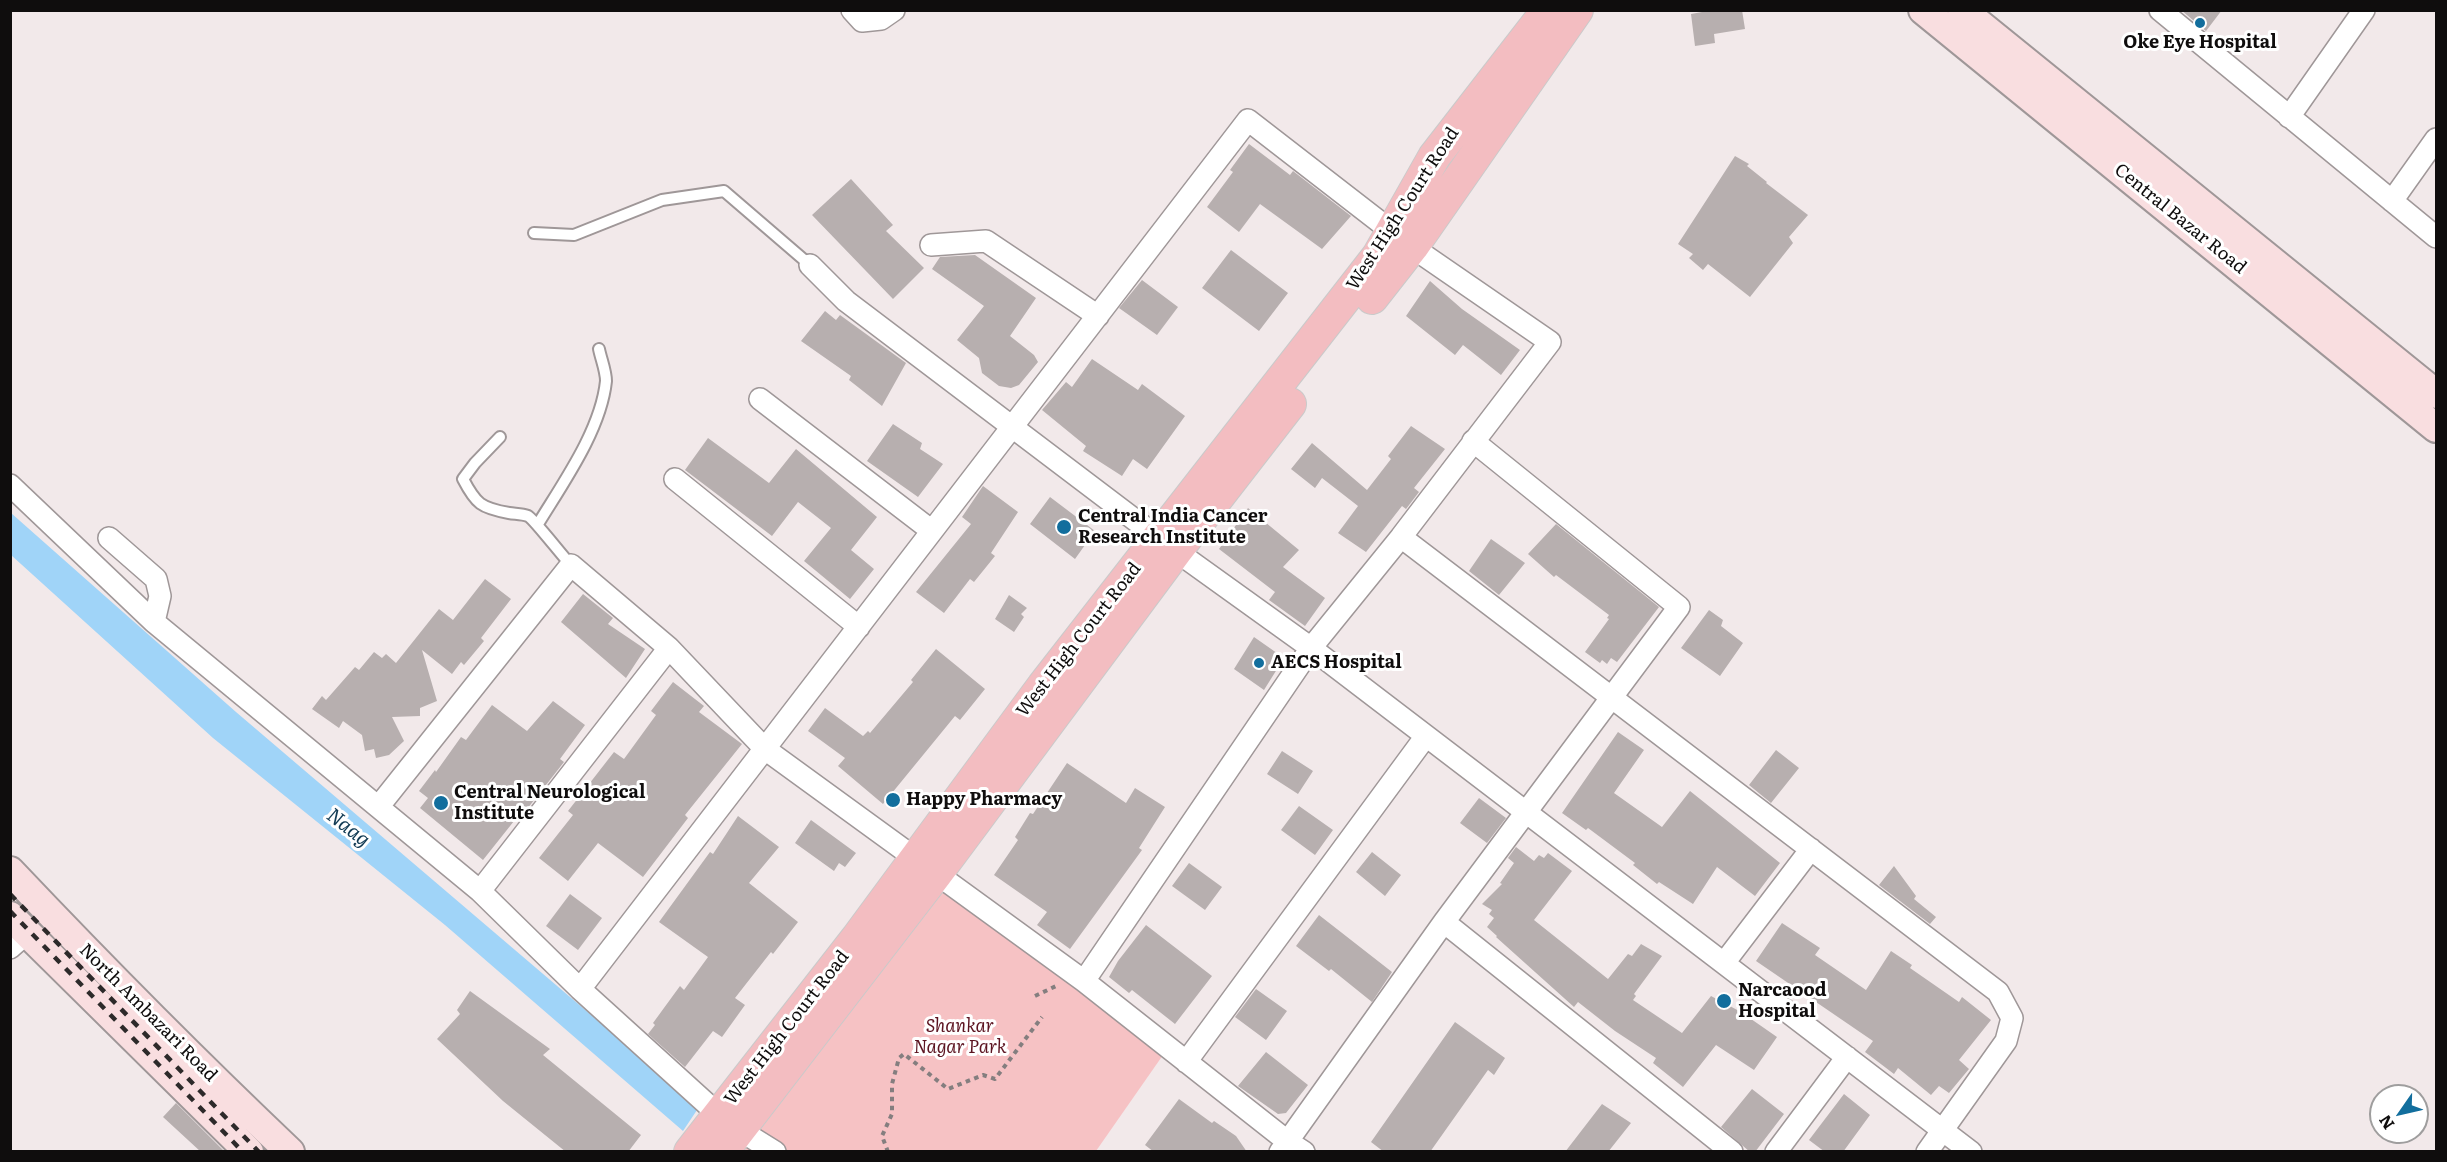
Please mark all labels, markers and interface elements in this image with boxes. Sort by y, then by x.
marker: Oke Eye Hospital [2193,16,2207,30]
place label: Oke Eye Hospital [2123,32,2277,54]
street label: West High Court Road [1342,123,1464,295]
street label: Central Bazar Road [2110,159,2250,279]
place label: Central India Cancer Research Institute [1078,506,1268,548]
marker: Central India Cancer Research Institute [1055,518,1073,536]
street label: West High Court Road [1012,559,1146,721]
place label: AECS Hospital [1271,652,1402,674]
marker: AECS Hospital [1252,656,1266,670]
place label: Central Neurological Institute [454,782,645,824]
place label: Happy Pharmacy [906,789,1062,811]
marker: Happy Pharmacy [884,791,902,809]
marker: Central Neurological Institute [432,794,450,812]
water label: Naag [322,804,374,852]
street label: North Ambazari Road [75,940,221,1086]
street label: West High Court Road [720,947,854,1109]
place label: Narcaood Hospital [1738,980,1827,1022]
marker: Narcaood Hospital [1715,992,1733,1010]
park label: Shankar Nagar Park [913,1016,1007,1058]
north arrow [2369,1084,2429,1144]
text: N [2372,1111,2399,1135]

